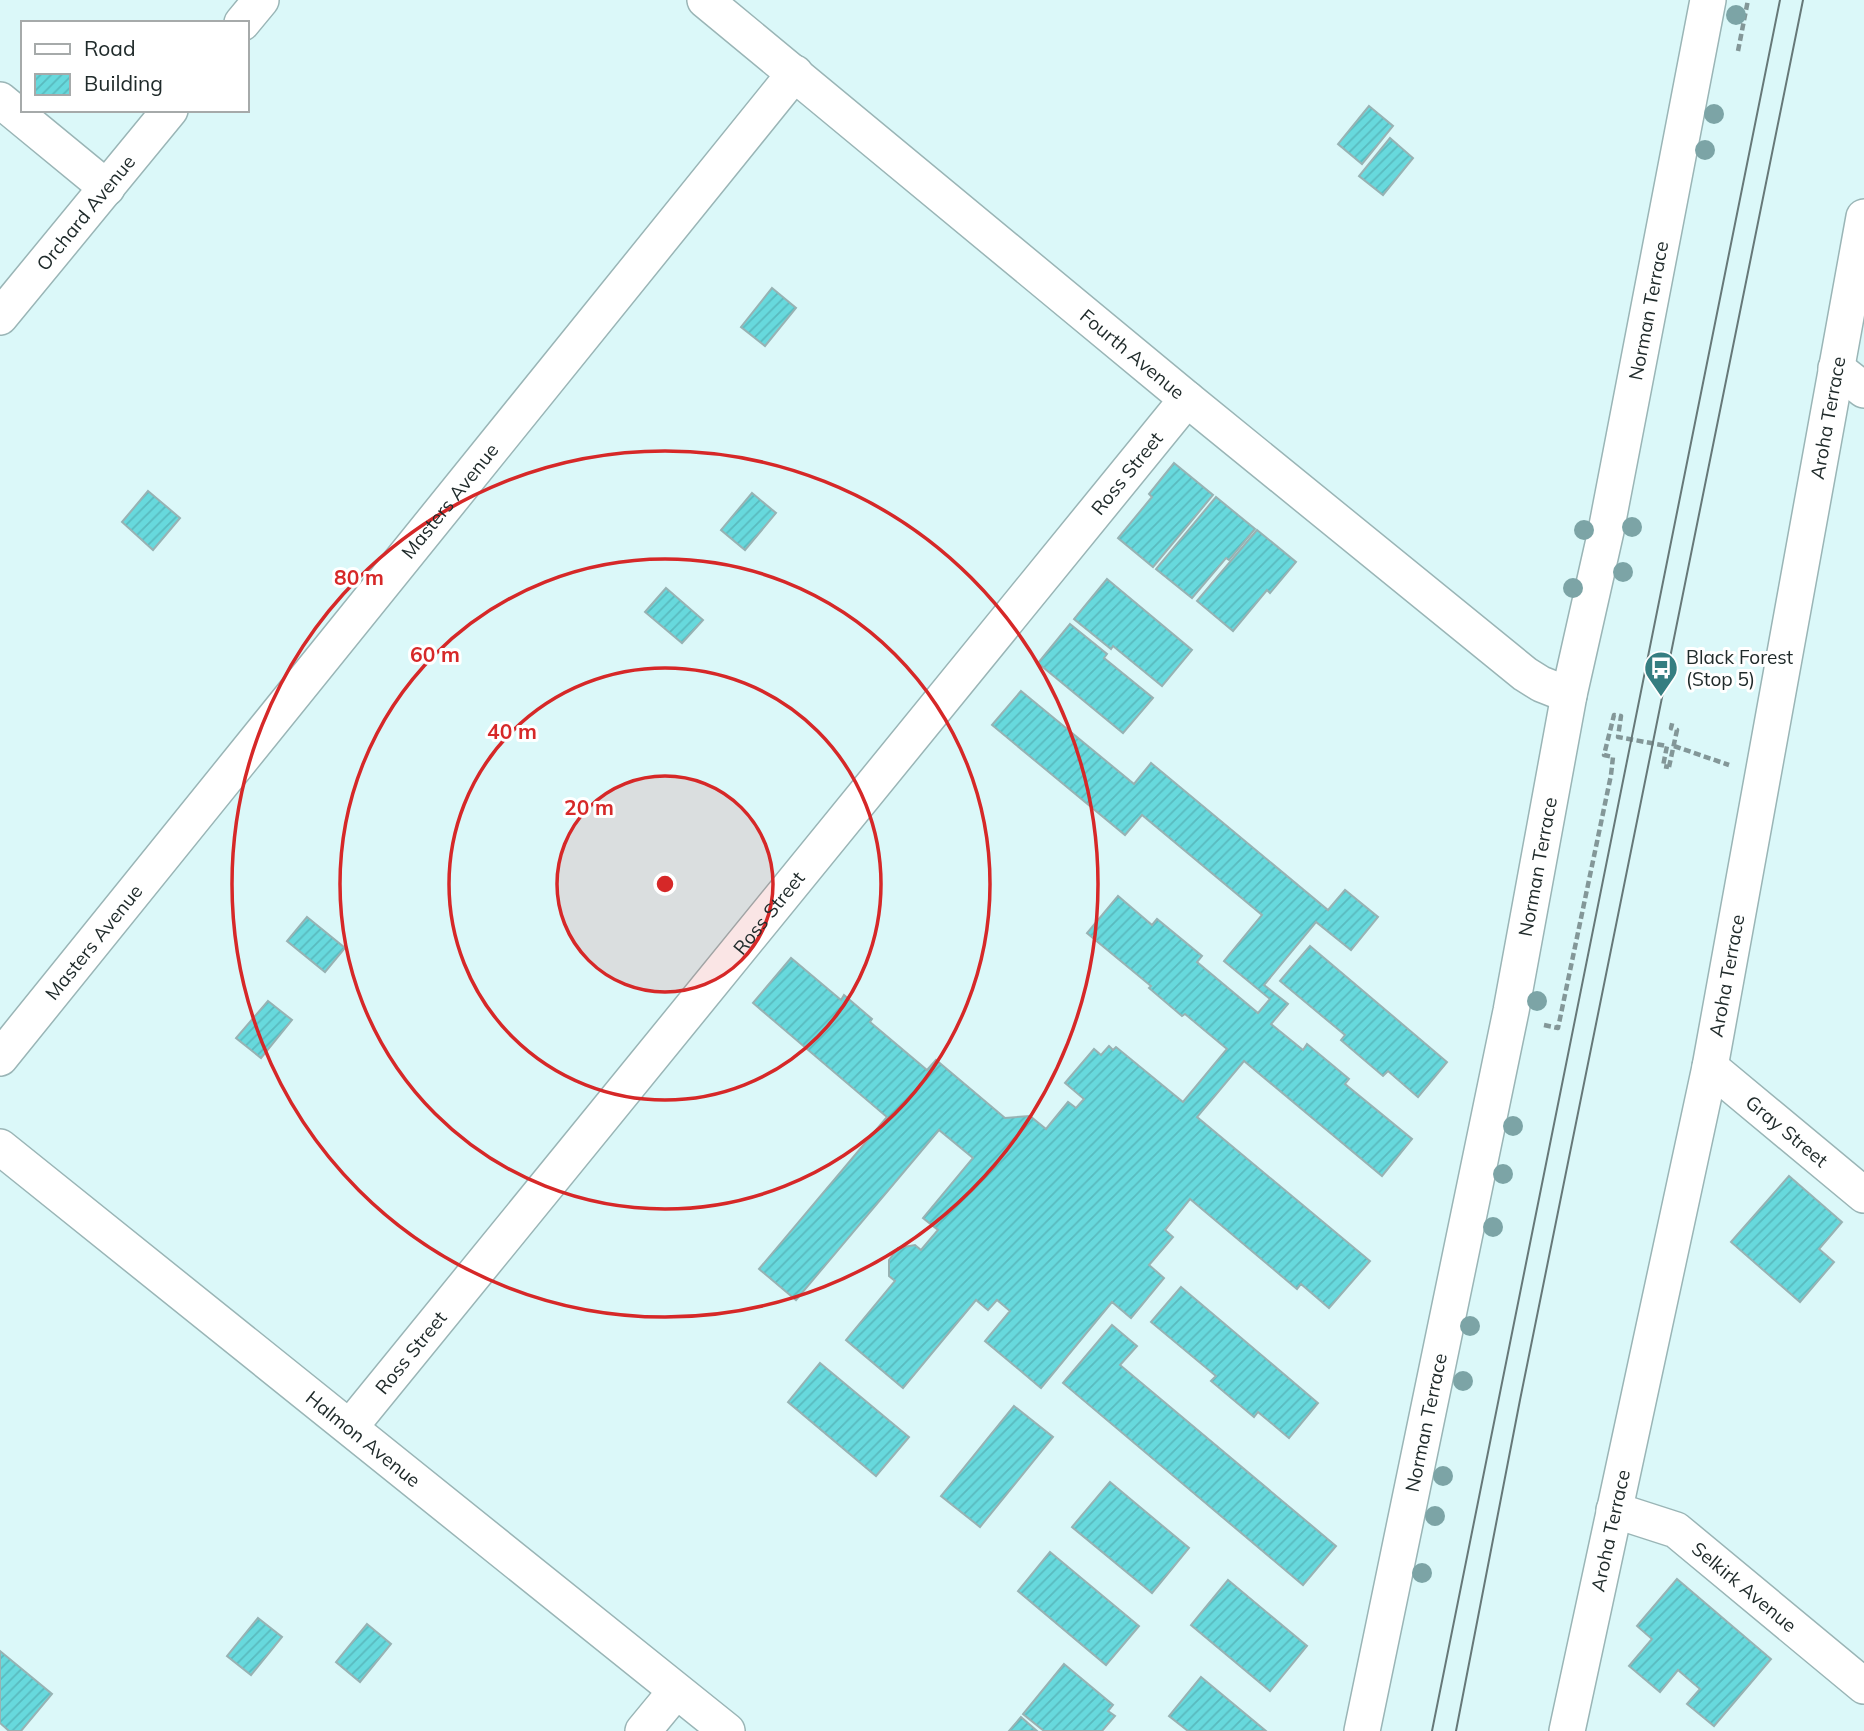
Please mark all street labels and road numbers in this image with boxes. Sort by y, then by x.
street label: Orchard Avenue [31,150,140,275]
street label: Norman Terrace [1623,239,1673,382]
street label: Fourth Avenue [1075,304,1190,404]
street label: Aroha Terrace [1805,355,1850,481]
street label: Ross Street [1086,426,1168,520]
street label: Masters Avenue [396,438,503,563]
street label: Norman Terrace [1513,795,1562,938]
street label: Ross Street [728,866,810,959]
street label: Masters Avenue [40,879,147,1005]
street label: Aroha Terrace [1704,912,1749,1039]
street label: Gray Street [1741,1090,1833,1172]
street label: Ross Street [370,1306,452,1399]
street label: Norman Terrace [1400,1351,1452,1494]
street label: Halmon Avenue [301,1386,426,1492]
street label: Aroha Terrace [1585,1467,1635,1594]
street label: Selkirk Avenue [1687,1536,1802,1637]

